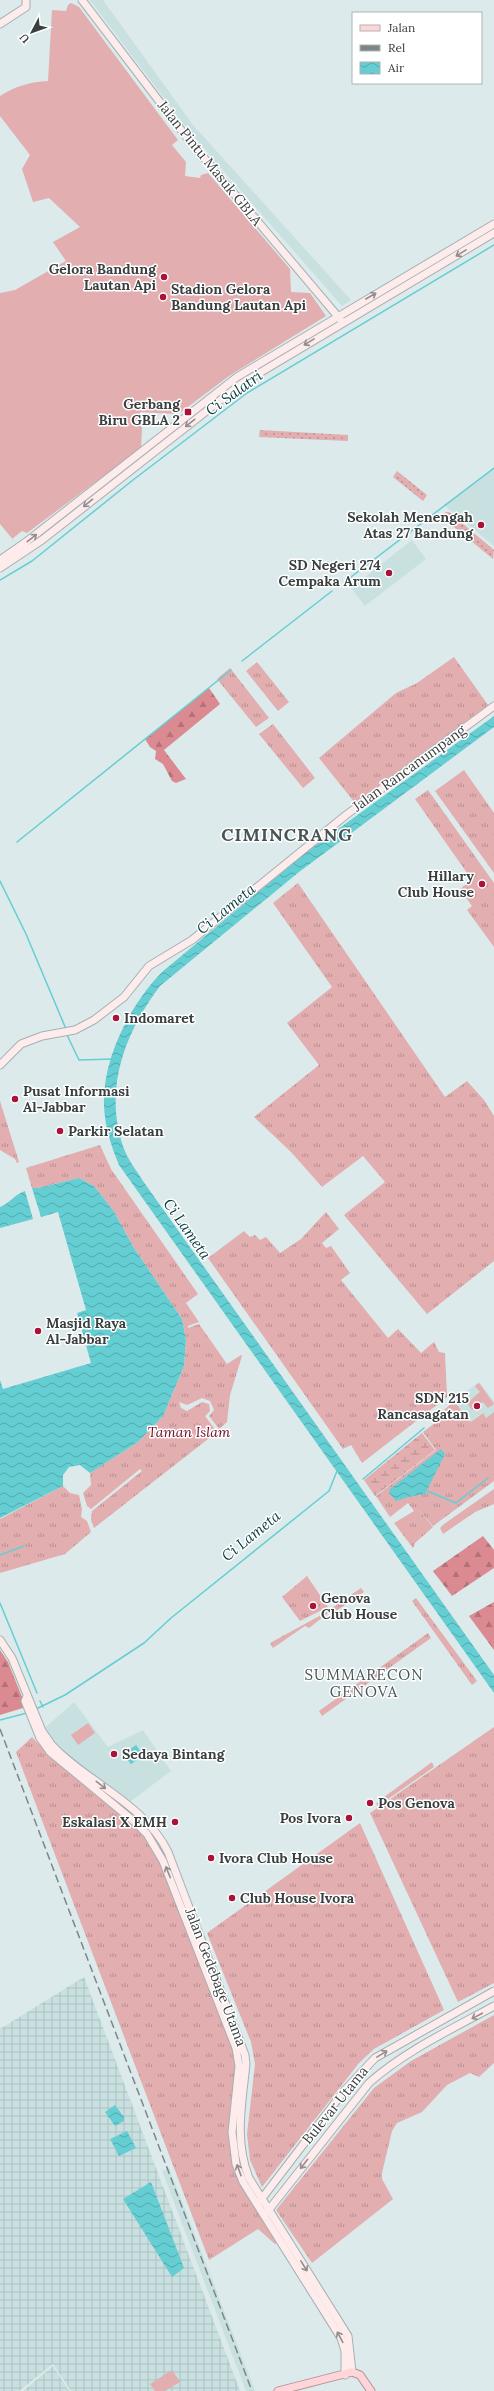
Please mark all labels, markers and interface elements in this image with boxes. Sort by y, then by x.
north arrow [12,12,52,52]
legend [352,12,482,84]
text: Jalan [387,20,415,35]
text: U [16,30,32,46]
text: Rel [388,40,405,55]
text: Air [387,60,405,75]
street label: Jalan Pintu Masuk GBLA [153,96,266,230]
one-way arrow [455,250,467,258]
place label: Gelora Bandung Lautan Api [49,260,157,294]
marker: Gelora Bandung Lautan Api [159,272,169,282]
place label: Stadion Gelora Bandung Lautan Api [171,280,307,314]
marker: Stadion Gelora Bandung Lautan Api [158,292,168,302]
one-way arrow [365,292,377,300]
one-way arrow [303,339,315,347]
water label: Ci Salatri [202,366,266,420]
place label: Gerbang Biru GBLA 2 [98,395,181,429]
marker: Gerbang Biru GBLA 2 [183,407,193,417]
one-way arrow [185,419,196,427]
one-way arrow [82,499,93,508]
place label: Sekolah Menengah Atas 27 Bandung [347,508,474,542]
marker: Sekolah Menengah Atas 27 Bandung [476,520,486,530]
one-way arrow [26,533,37,542]
place label: SD Negeri 274 Cempaka Arum [278,556,381,590]
marker: SD Negeri 274 Cempaka Arum [384,568,394,578]
street label: Jalan Rancanumpang [348,721,469,816]
district label: CIMINCRANG [221,823,353,846]
place label: Hillary Club House [398,867,474,901]
water label: Ci Lameta [193,879,259,938]
marker: Hillary Club House [477,879,487,889]
place label: Indomaret [124,1009,195,1027]
marker: Indomaret [111,1013,121,1023]
place label: Pusat Informasi Al-Jabbar [23,1082,130,1116]
marker: Pusat Informasi Al-Jabbar [10,1094,20,1104]
place label: Parkir Selatan [68,1122,164,1140]
marker: Parkir Selatan [55,1126,65,1136]
water label: Ci Lameta [160,1195,216,1263]
place label: Masjid Raya Al-Jabbar [46,1314,127,1348]
marker: Masjid Raya Al-Jabbar [33,1326,43,1336]
place label: SDN 215 Rancasagatan [377,1389,469,1423]
marker: SDN 215 Rancasagatan [472,1401,482,1411]
park label: Taman Islam [148,1423,231,1441]
water label: Ci Lameta [218,1506,284,1565]
place label: Genova Club House [321,1589,398,1623]
marker: Genova Club House [308,1601,318,1611]
district label: SUMMARECON GENOVA [304,1665,424,1701]
place label: Sedaya Bintang [122,1745,226,1763]
marker: Sedaya Bintang [109,1749,119,1759]
one-way arrow [95,1781,106,1789]
place label: Pos Genova [378,1794,455,1812]
marker: Pos Genova [365,1798,375,1808]
place label: Pos Ivora [280,1809,342,1827]
place label: Eskalasi X EMH [62,1813,167,1831]
marker: Pos Ivora [344,1813,354,1823]
marker: Eskalasi X EMH [170,1817,180,1827]
place label: Ivora Club House [219,1849,334,1867]
marker: Ivora Club House [206,1853,216,1863]
one-way arrow [163,1866,171,1878]
place label: Club House Ivora [240,1889,355,1907]
marker: Club House Ivora [227,1893,237,1903]
street label: Jalan Gedebage Utama [181,1904,251,2049]
one-way arrow [471,2012,483,2020]
one-way arrow [376,2050,388,2058]
street label: Bulevar Utama [298,2062,372,2148]
one-way arrow [300,2158,309,2169]
one-way arrow [234,2164,242,2176]
one-way arrow [301,2260,309,2272]
one-way arrow [336,2331,343,2343]

